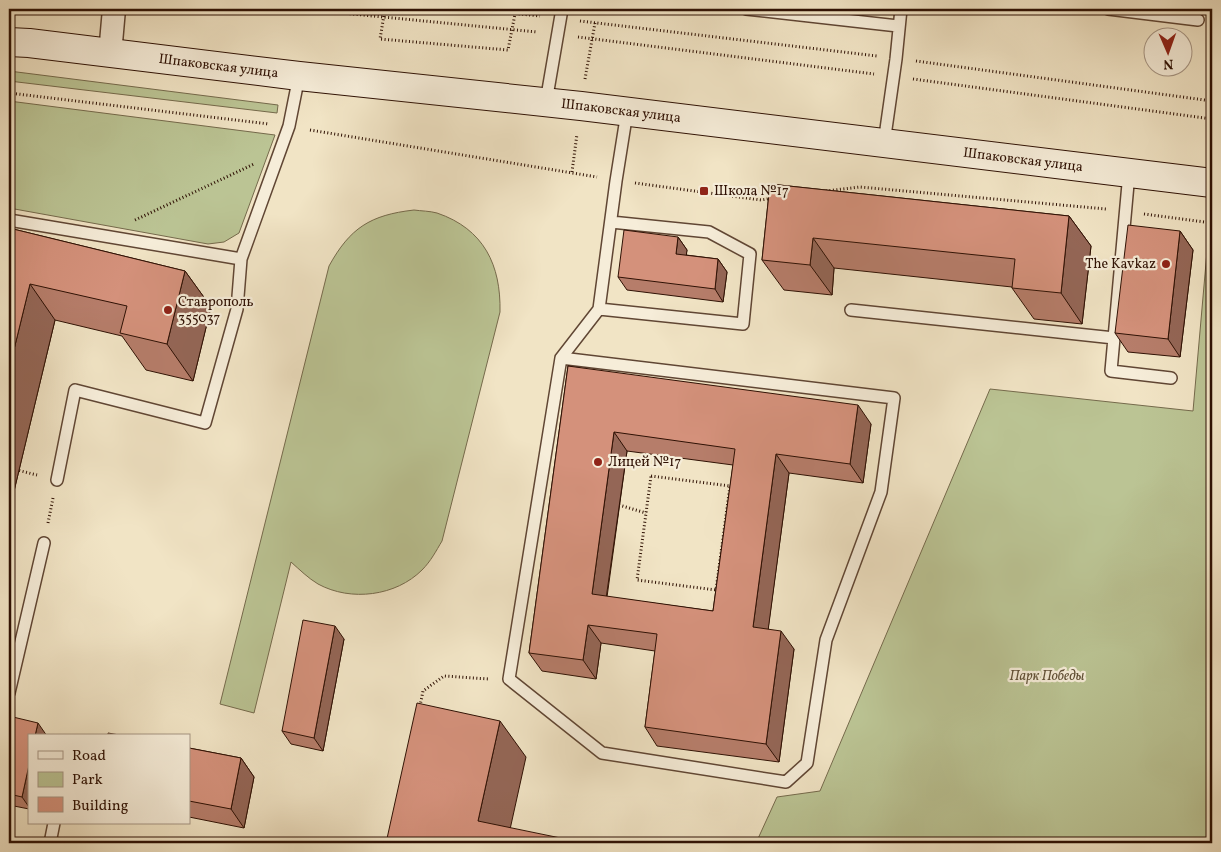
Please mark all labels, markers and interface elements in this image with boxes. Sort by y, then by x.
north arrow [1144,28,1194,78]
street label: Шпаковская улица [158,49,280,83]
text: N [1163,54,1174,73]
street label: Шпаковская улица [560,94,682,128]
street label: Шпаковская улица [962,143,1084,177]
place label: Школа №17 [714,182,789,201]
marker: Школа №17 [698,185,710,197]
place label: The Kavkaz [1085,255,1156,274]
marker: The Kavkaz [1160,258,1172,270]
place label: Ставрополь 355037 [178,293,254,328]
marker: Ставрополь 355037 [162,304,174,316]
place label: Лицей №17 [608,453,681,472]
marker: Лицей №17 [592,456,604,468]
park label: Парк Победы [1010,667,1085,686]
legend [28,734,190,824]
text: Road [72,746,106,767]
text: Park [72,770,103,791]
text: Building [72,796,129,817]

